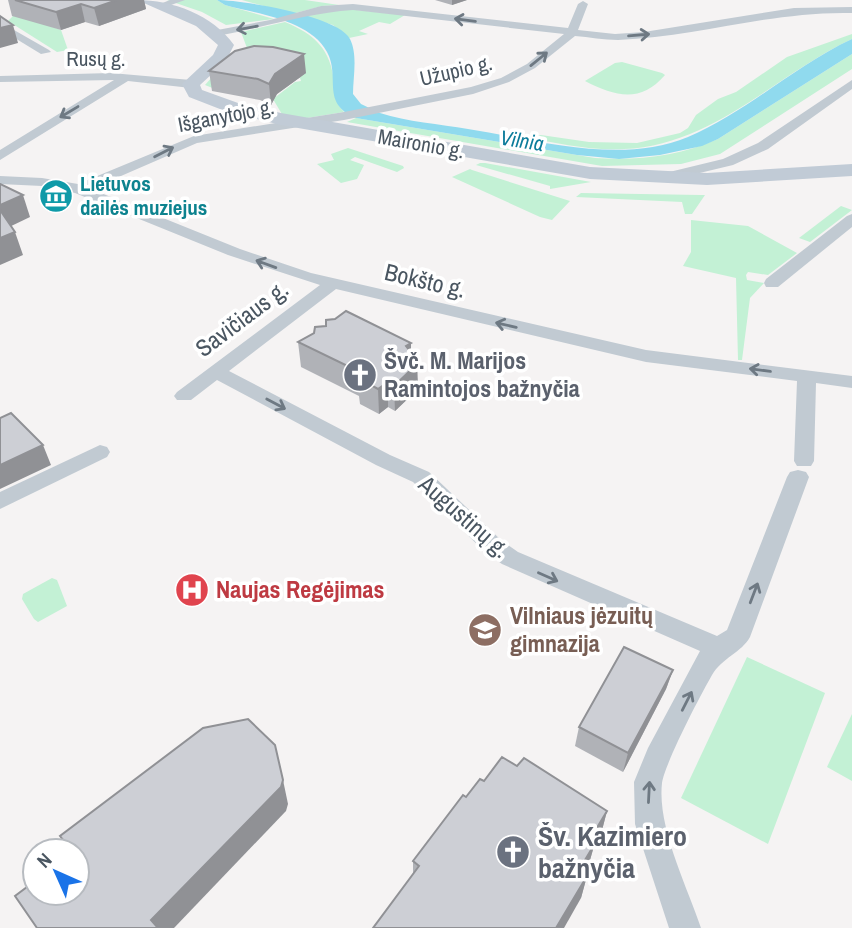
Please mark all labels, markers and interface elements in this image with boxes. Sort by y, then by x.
one-way arrow [454,14,477,27]
one-way arrow [236,21,258,35]
one-way arrow [627,28,649,41]
street label: Rusų g. [66,44,126,73]
street label: Užupio g. [417,48,495,93]
one-way arrow [530,51,548,66]
street label: Išganytojo g. [175,92,277,139]
one-way arrow [59,105,79,119]
street label: Maironio g. [376,122,466,165]
water label: Vilnia [498,123,546,158]
one-way arrow [153,144,174,158]
place label: Lietuvos dailės muziejus [80,169,207,222]
museum icon: Lietuvos dailės muziejus [37,177,75,215]
street label: Bokšto g. [382,255,469,305]
one-way arrow [256,256,278,269]
street label: Savičiaus g. [189,273,294,364]
one-way arrow [495,318,518,331]
place label: Švč. M. Marijos Ramintojos bažnyčia [384,344,580,404]
church icon: Švč. M. Marijos Ramintojos bažnyčia [341,356,379,394]
one-way arrow [749,364,772,377]
one-way arrow [265,397,286,411]
street label: Augustinų g. [412,467,517,565]
hospital icon: Naujas Regėjimas [173,571,211,609]
one-way arrow [537,571,559,584]
place label: Naujas Regėjimas [216,573,385,605]
one-way arrow [749,583,761,605]
place label: Vilniaus jėzuitų gimnazija [510,599,653,659]
school or university icon: Vilniaus jėzuitų gimnazija [466,611,504,649]
one-way arrow [680,691,694,712]
one-way arrow [642,781,655,804]
place label: Šv. Kazimiero bažnyčia [538,817,687,887]
church icon: Šv. Kazimiero bažnyčia [494,833,532,871]
north arrow [21,837,91,907]
text: N [31,847,57,873]

